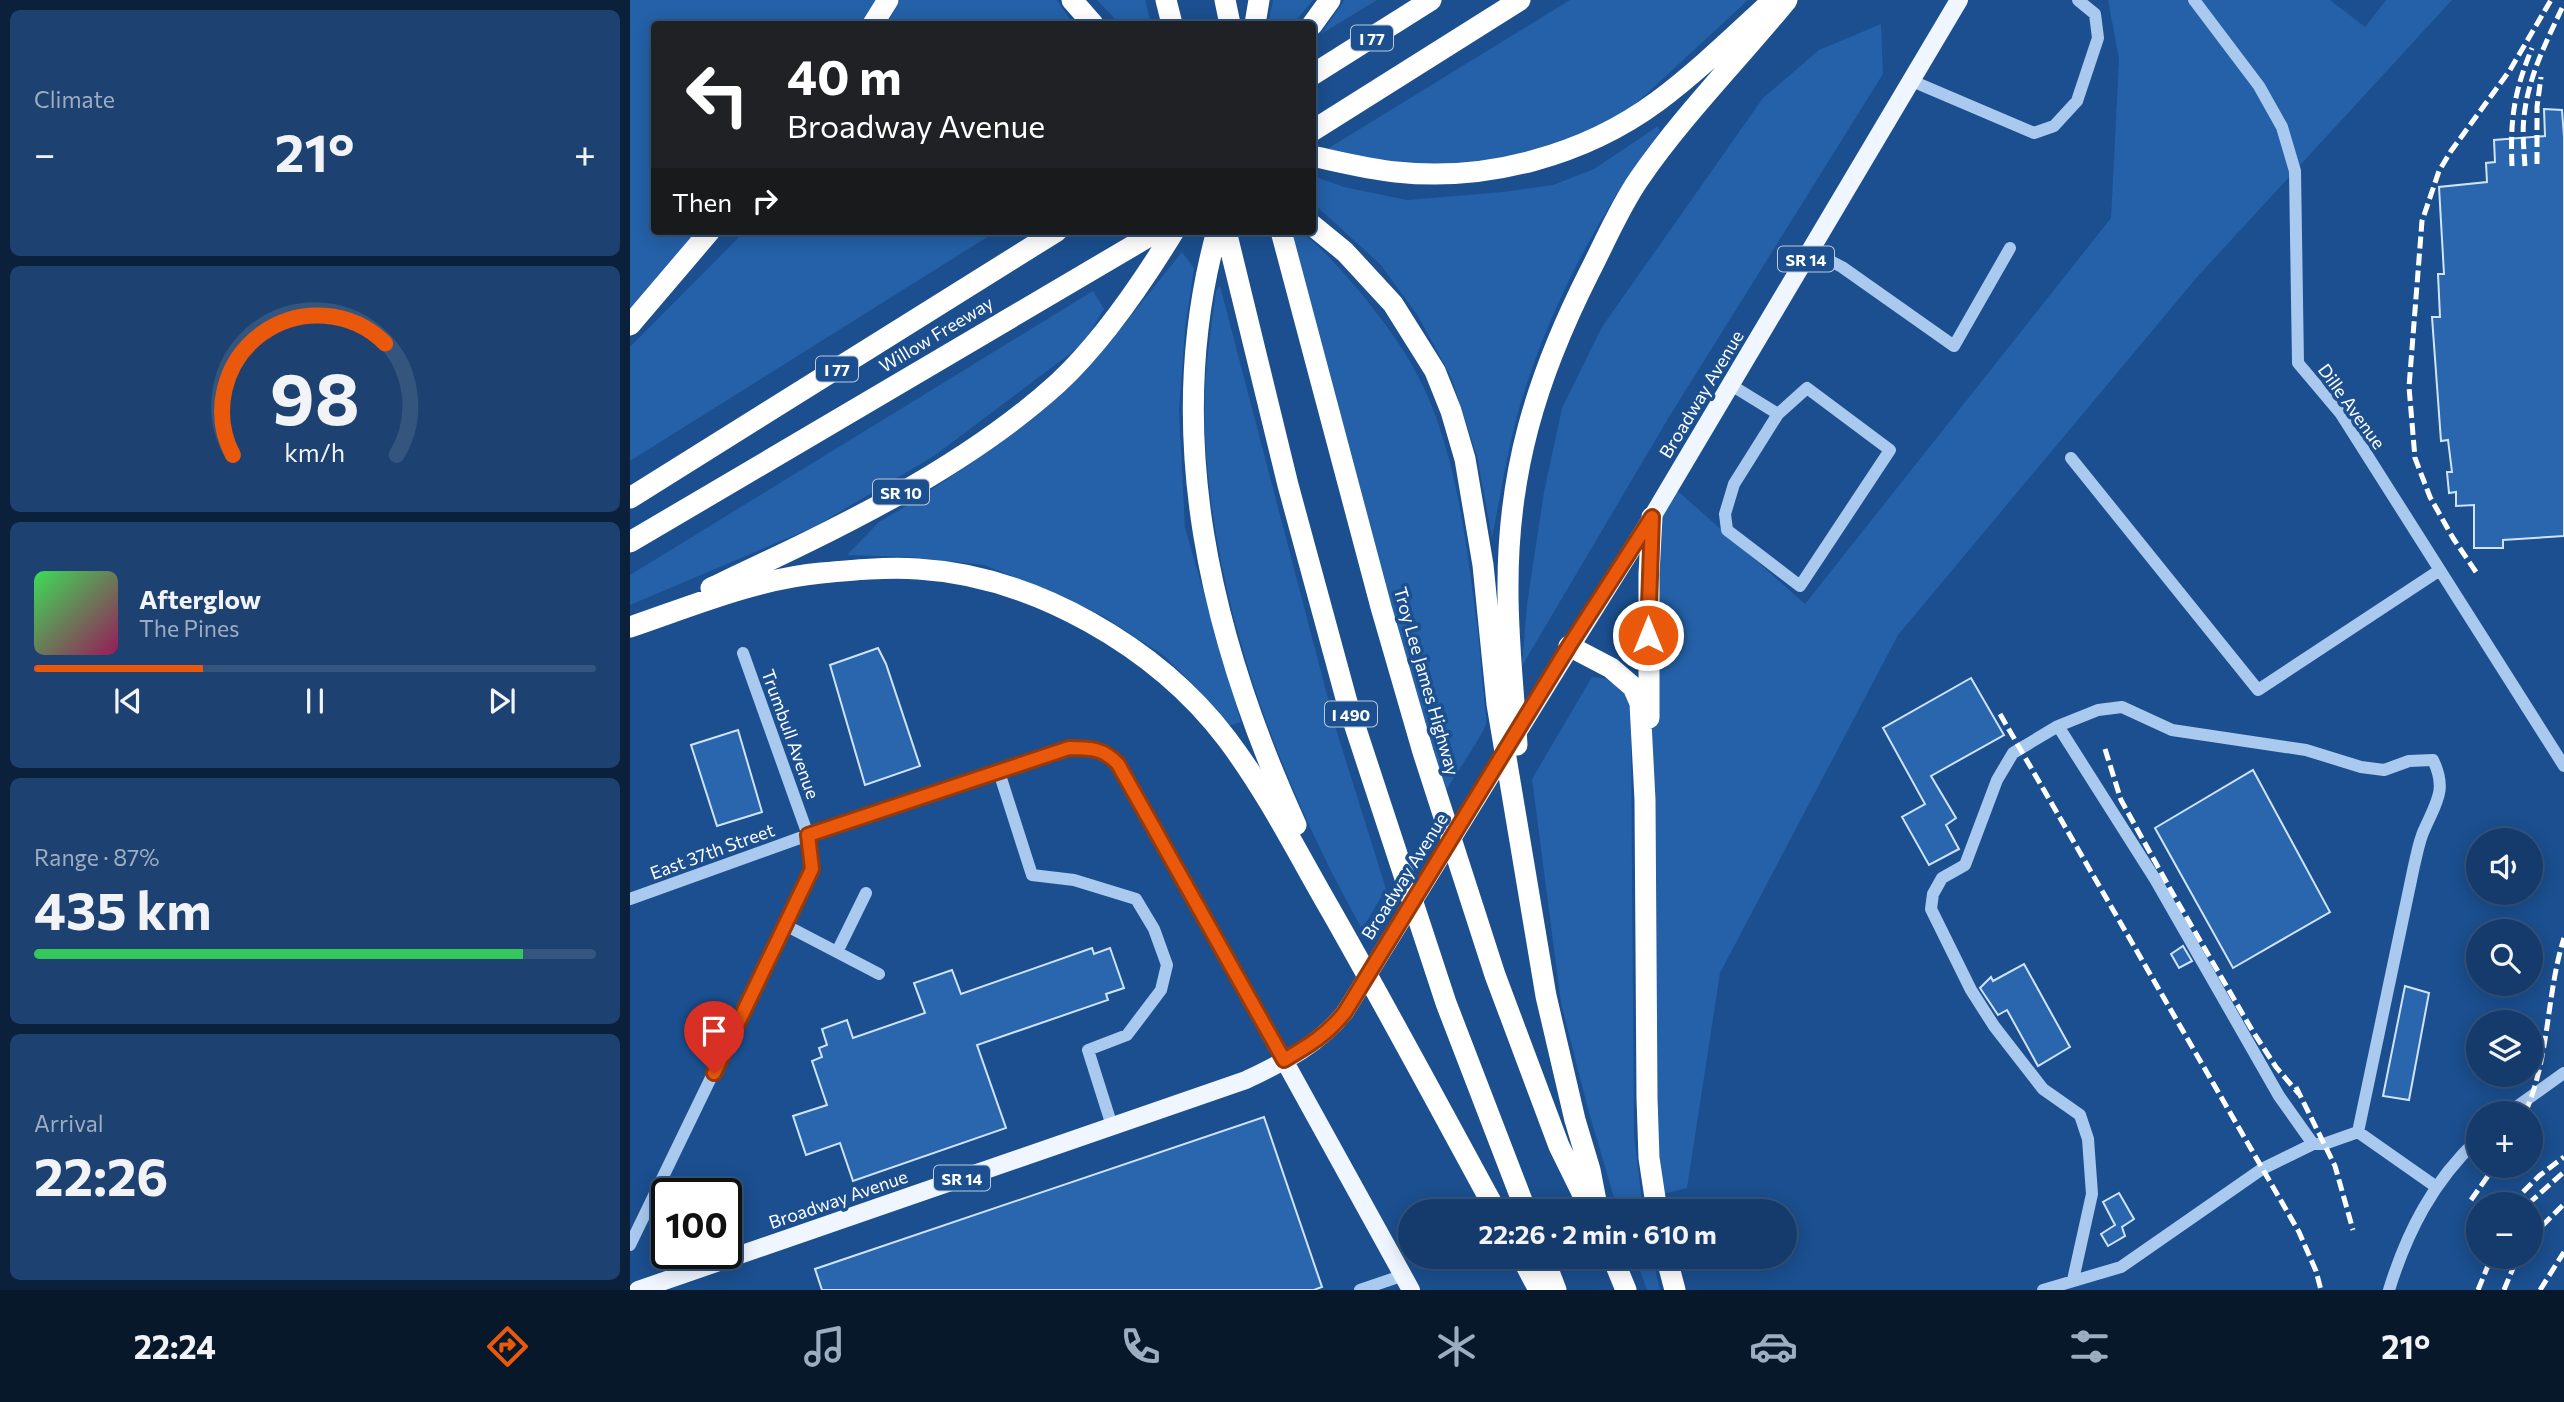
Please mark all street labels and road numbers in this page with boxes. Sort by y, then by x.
road number: I 77 [1351,26,1393,50]
road number: SR 14 [1778,246,1834,272]
street label: Willow Freeway [875,291,997,377]
street label: Broadway Avenue [1654,326,1748,462]
road number: I 77 [816,356,858,382]
street label: Dille Avenue [2314,359,2390,453]
road number: SR 10 [873,480,929,505]
street label: Troy Lee James Highway [1390,584,1464,778]
street label: Trumbull Avenue [757,666,825,802]
road number: I 490 [1325,702,1377,726]
street label: Broadway Avenue [1356,809,1452,943]
street label: East 37th Street [647,818,777,884]
street label: Broadway Avenue [766,1165,910,1233]
road number: SR 14 [934,1166,990,1190]

